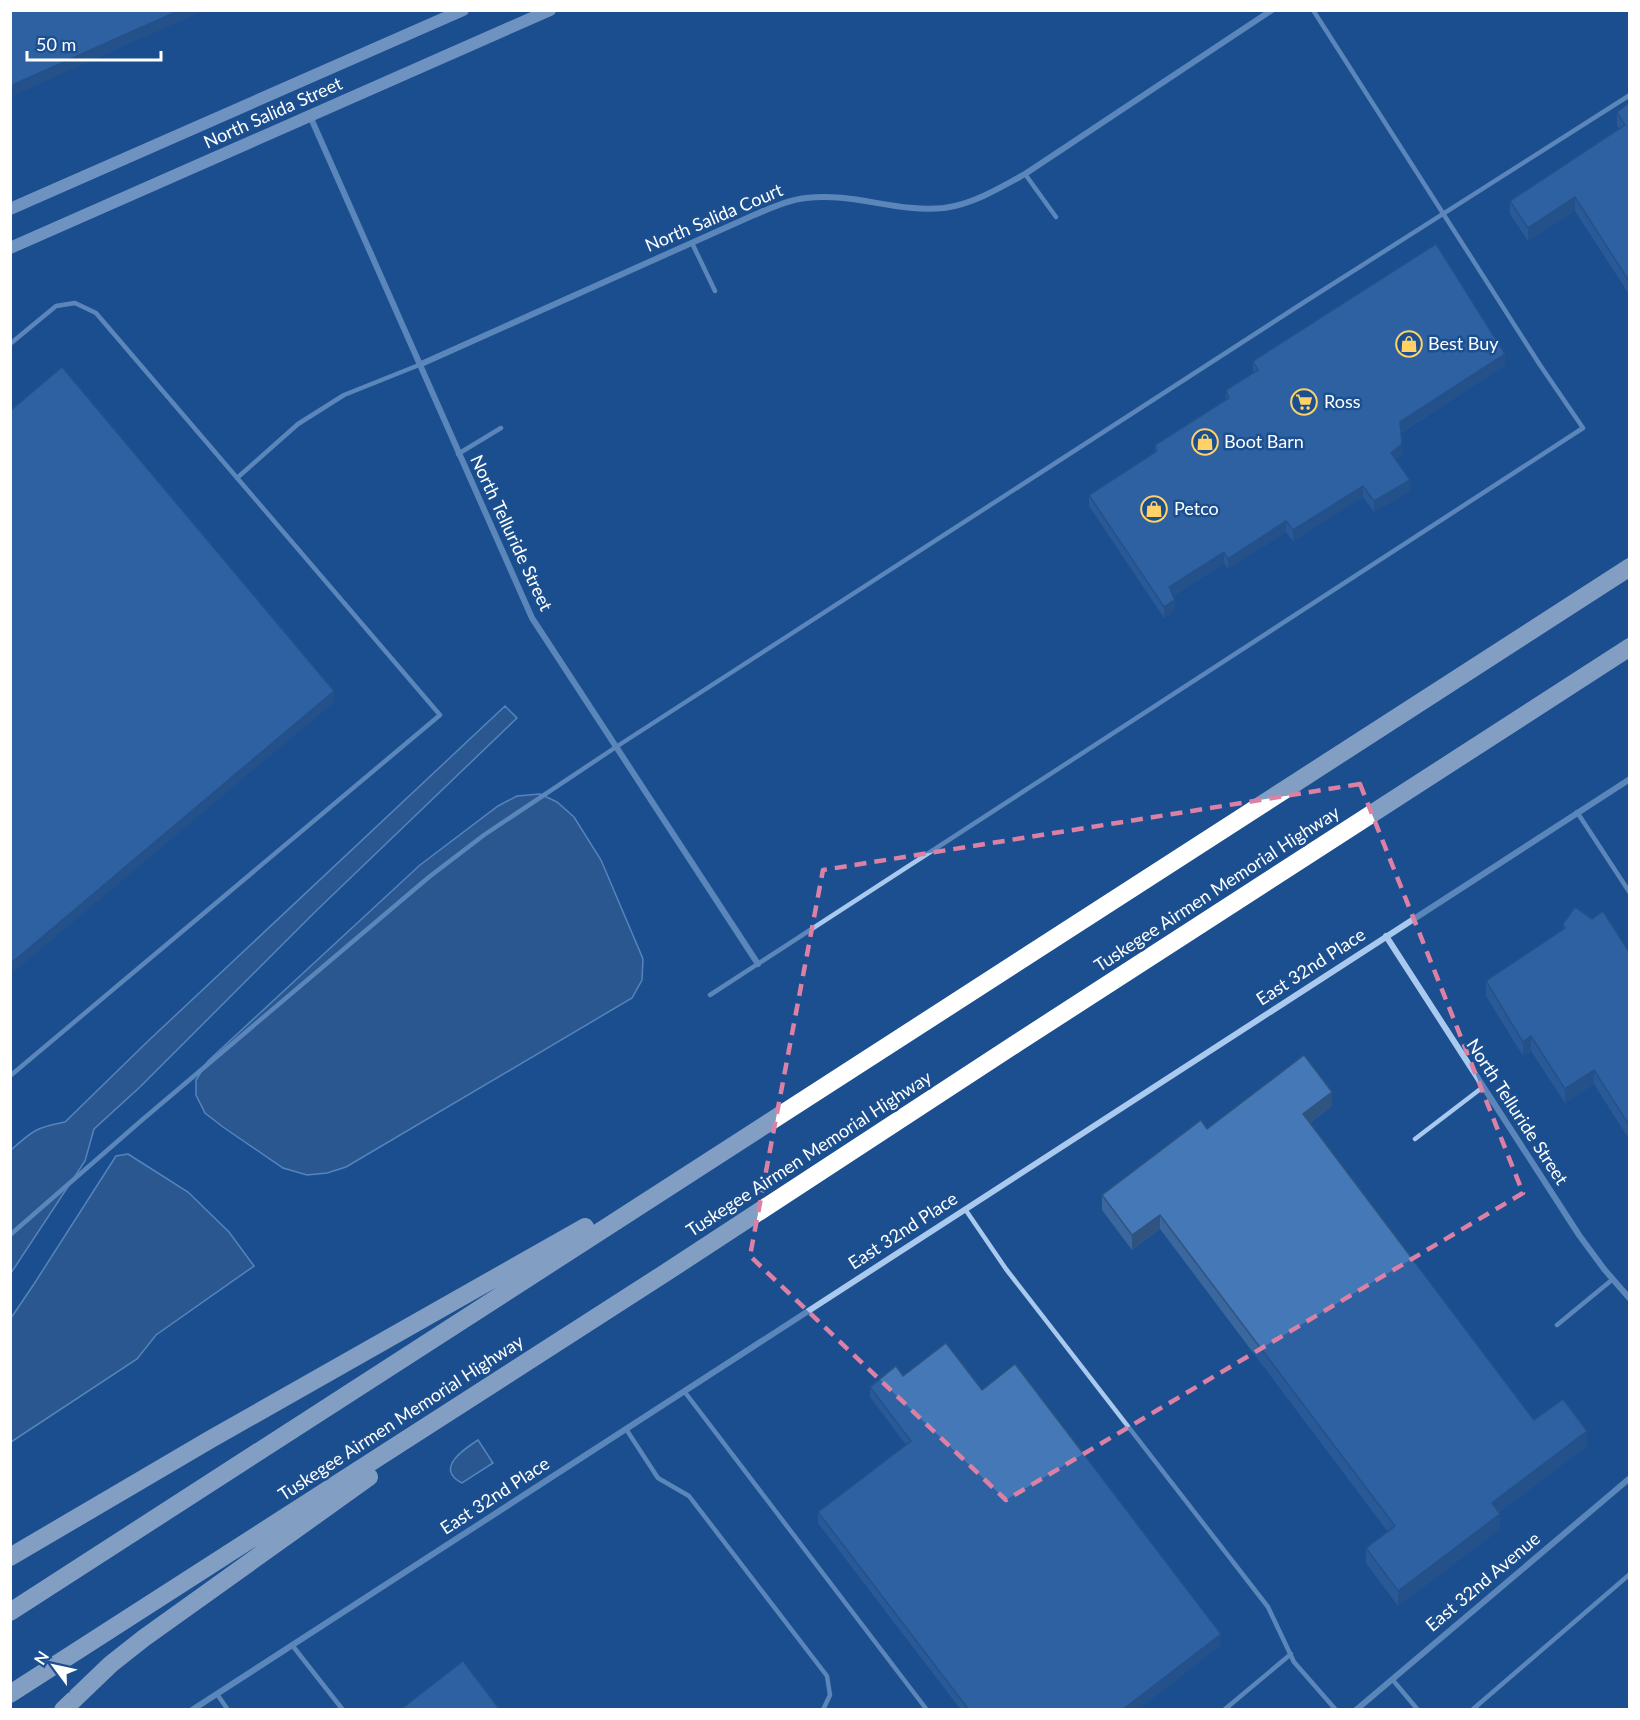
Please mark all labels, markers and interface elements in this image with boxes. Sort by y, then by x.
scale bar [27,24,160,62]
text: 50 m [36,33,76,55]
street label: North Salida Street [200,71,346,153]
street label: North Salida Court [642,178,786,256]
shop icon: Best Buy [1394,329,1424,359]
place label: Best Buy [1428,332,1499,354]
supermarket icon: Ross [1289,387,1319,417]
place label: Ross [1324,390,1361,412]
shop icon: Boot Barn [1190,427,1220,457]
place label: Boot Barn [1224,430,1304,452]
street label: North Telluride Street [466,451,558,615]
shop icon: Petco [1139,494,1169,524]
place label: Petco [1174,497,1219,519]
street label: Tuskegee Airmen Memorial Highway [1090,800,1344,976]
street label: East 32nd Place [1252,923,1369,1010]
street label: North Telluride Street [1462,1034,1574,1189]
street label: Tuskegee Airmen Memorial Highway [682,1065,936,1241]
street label: East 32nd Place [844,1187,961,1274]
street label: Tuskegee Airmen Memorial Highway [274,1329,528,1505]
street label: East 32nd Place [436,1452,553,1539]
street label: East 32nd Avenue [1421,1527,1544,1636]
north arrow [24,1636,84,1696]
text: N [30,1647,52,1668]

